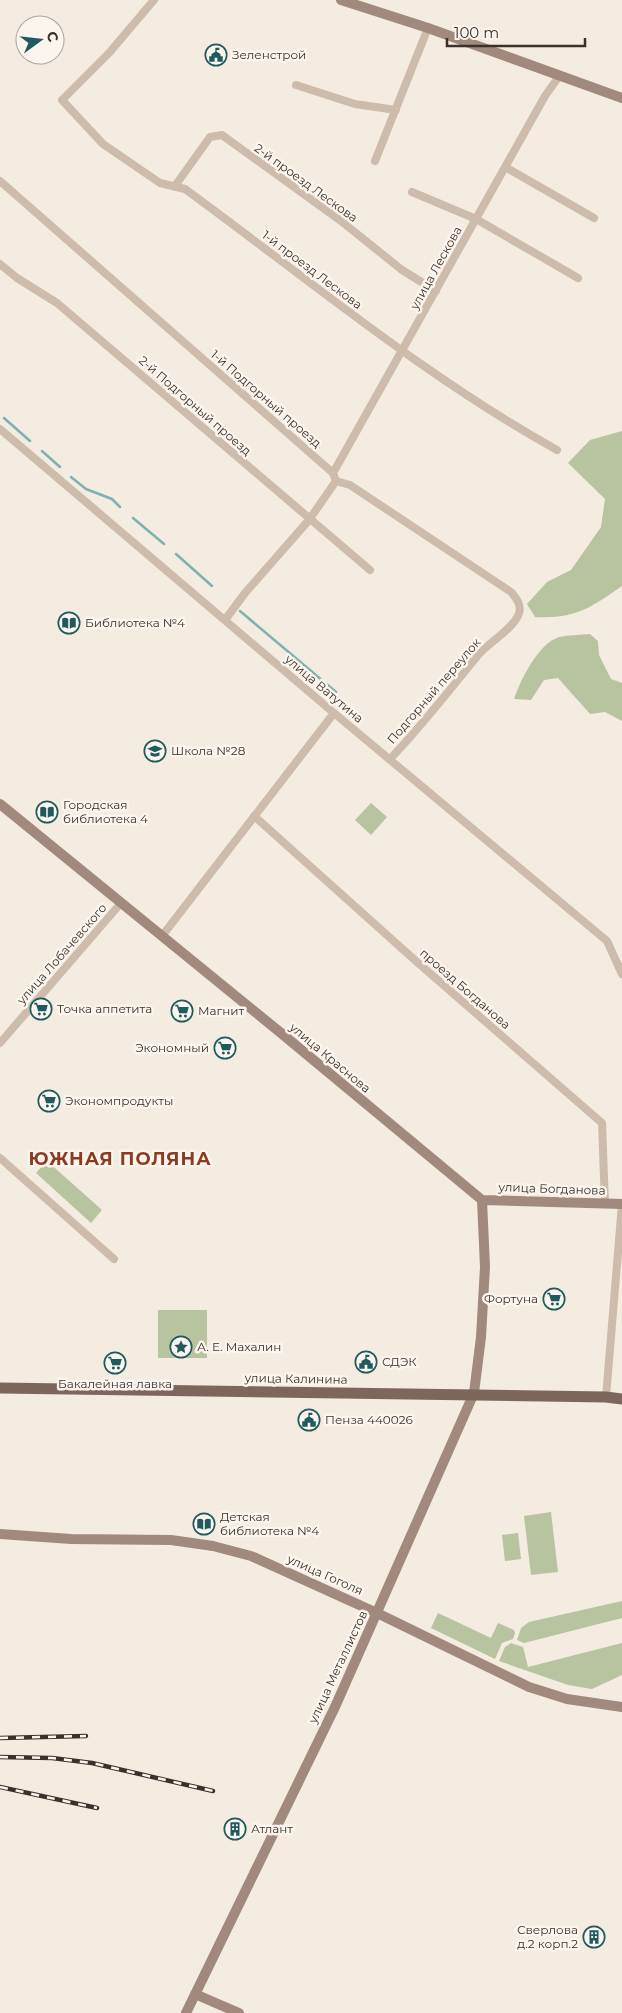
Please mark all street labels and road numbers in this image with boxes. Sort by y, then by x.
street label: 2-й проезд Лескова [252,140,361,225]
street label: улица Лескова [406,223,465,313]
street label: 1-й проезд Лескова [259,227,365,312]
street label: 1-й Подгорный проезд [208,347,325,451]
street label: 2-й Подгорный проезд [136,353,255,459]
street label: Подгорный переулок [384,635,484,747]
street label: улица Ватутина [281,651,367,726]
street label: улица Лобачевского [13,900,110,1008]
street label: проезд Богданова [417,945,514,1032]
street label: улица Краснова [286,1019,374,1096]
street label: улица Богданова [497,1179,606,1198]
street label: улица Калинина [243,1370,348,1387]
street label: улица Гоголя [284,1551,366,1598]
street label: улица Металлистов [304,1608,370,1726]

